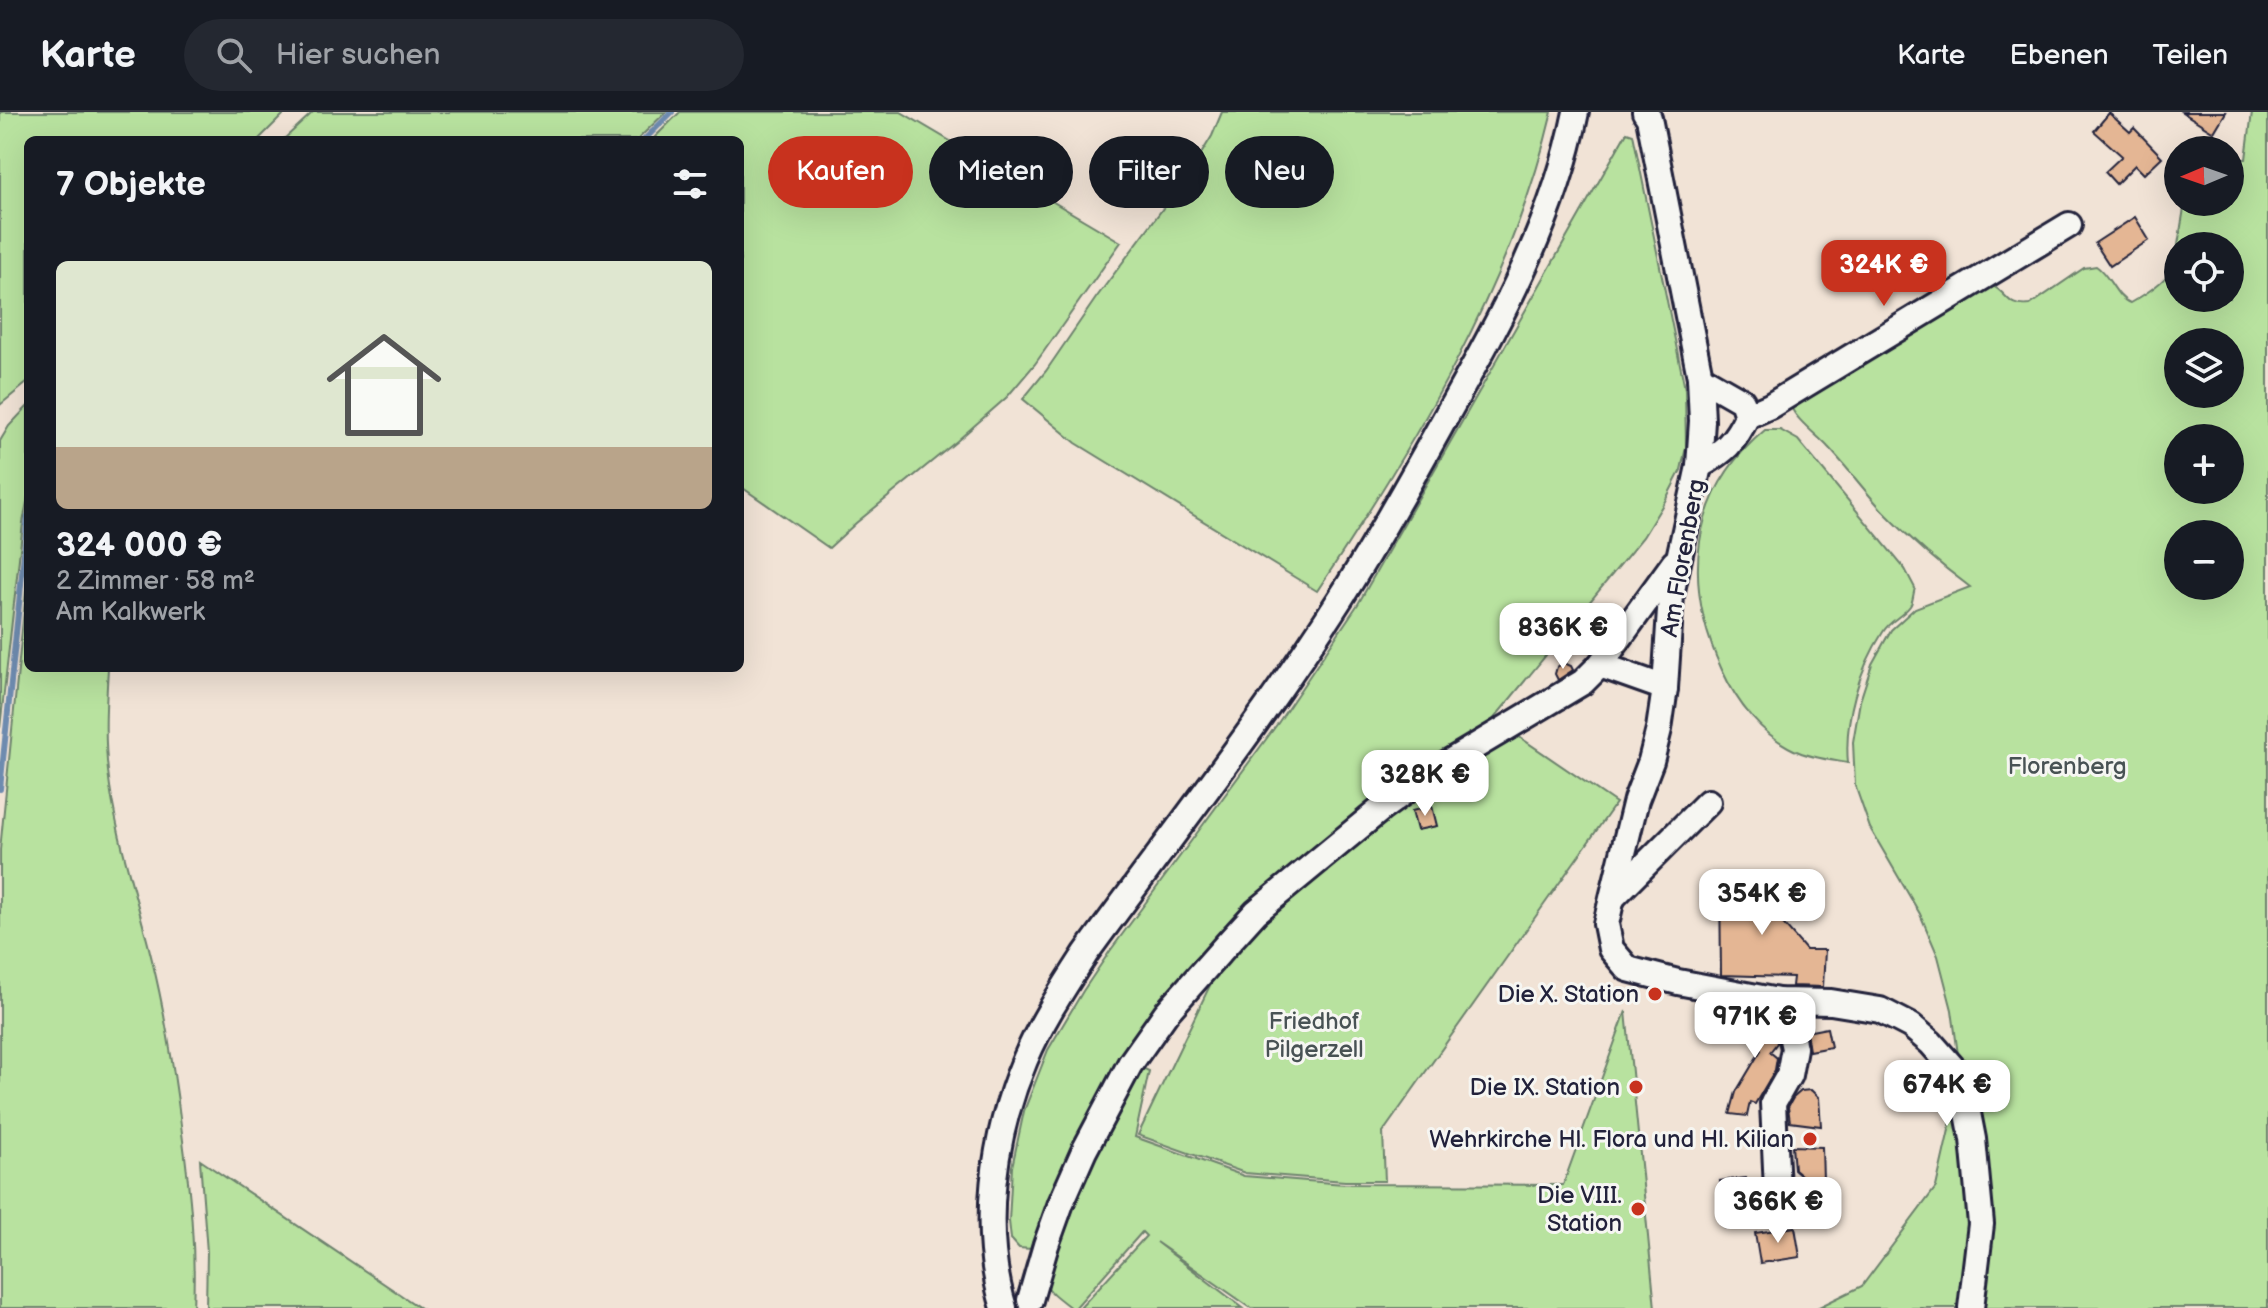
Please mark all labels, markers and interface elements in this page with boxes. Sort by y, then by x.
search box [184,19,744,91]
text: Karte [40,33,136,78]
icon: search [212,33,256,77]
text: Hier suchen [276,37,440,73]
text: Karte [1897,39,1965,72]
text: Ebenen [2009,39,2109,72]
text: Teilen [2153,39,2228,72]
chip: Kaufen [768,136,913,208]
chip: Mieten [929,136,1073,208]
chip: Filter [1089,136,1209,208]
chip: Neu [1225,136,1334,208]
north arrow [2164,136,2244,216]
map controls [2164,136,2244,600]
icon: filters [668,162,712,206]
text: 7 Objekte [56,164,206,205]
button: locate [2164,232,2244,312]
pin: 324K € [1819,240,1949,308]
text: 324K € [1839,250,1929,281]
icon: home [312,313,456,457]
button: layers [2164,328,2244,408]
button: + [2164,424,2244,504]
street label: Am Florenberg [1655,477,1711,639]
button: − [2164,520,2244,600]
text: 324 000 € [56,525,222,566]
text: 2 Zimmer · 58 m² [56,566,255,597]
text: Am Kalkwerk [56,597,205,628]
pin: 836K € [1498,603,1628,671]
text: 836K € [1518,613,1608,644]
pin: 328K € [1360,750,1490,818]
park label: Florenberg [2007,752,2127,781]
text: 328K € [1380,760,1470,791]
pin: 354K € [1697,869,1827,937]
text: 354K € [1717,879,1807,910]
place label: Die X. Station [1497,980,1639,1009]
marker: Die X. Station [1646,985,1664,1003]
pin: 971K € [1690,992,1820,1060]
text: 971K € [1713,1002,1797,1033]
park label: Friedhof Pilgerzell [1264,1007,1364,1064]
pin: 674K € [1882,1060,2012,1128]
text: 674K € [1902,1070,1992,1101]
place label: Die IX. Station [1470,1073,1620,1102]
marker: Die IX. Station [1627,1078,1645,1096]
place label: Wehrkirche Hl. Flora und Hl. Kilian [1429,1125,1794,1154]
marker: Wehrkirche Hl. Flora und Hl. Kilian [1801,1130,1819,1148]
pin: 366K € [1713,1177,1843,1245]
place label: Die VIII. Station [1537,1181,1622,1238]
text: 366K € [1732,1187,1824,1218]
marker: Die VIII. Station [1629,1200,1647,1218]

